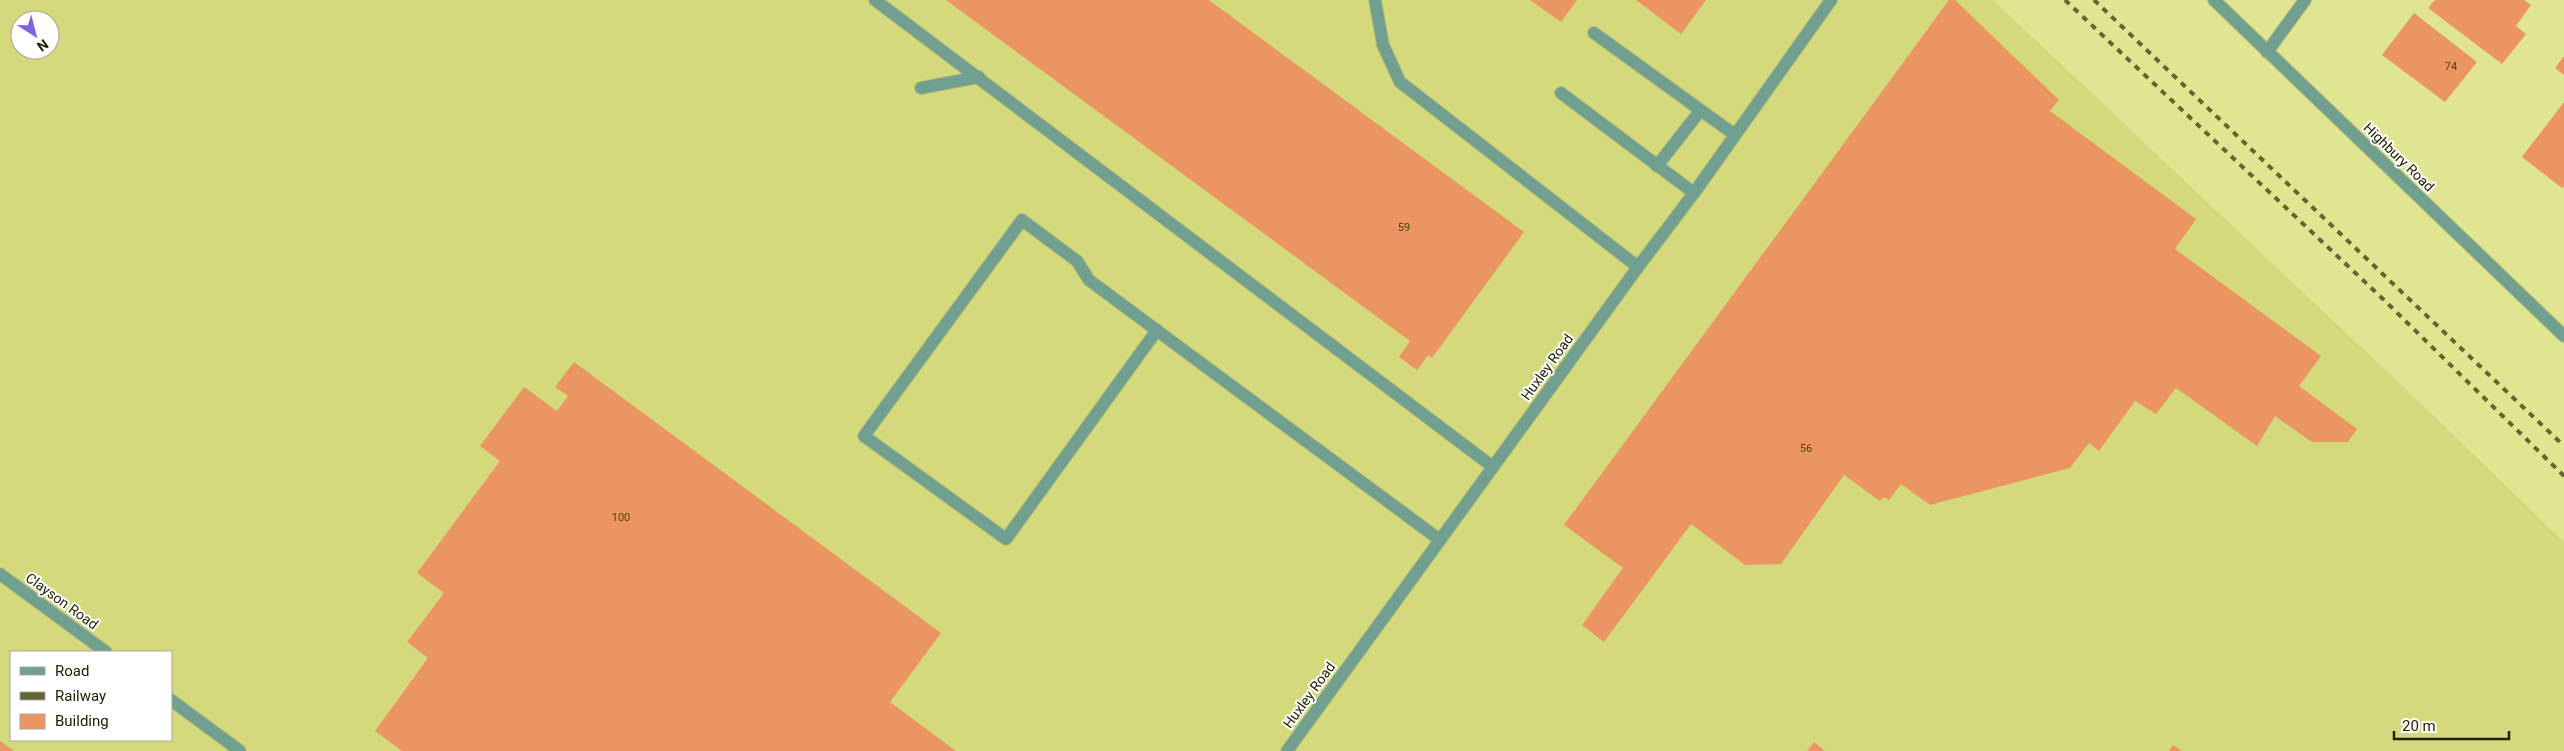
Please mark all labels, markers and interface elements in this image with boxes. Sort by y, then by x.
north arrow [10,10,60,60]
text: N [34,36,51,55]
house number: 74 [2445,60,2457,73]
street label: Highbury Road [2360,119,2438,195]
house number: 59 [1398,221,1410,234]
street label: Huxley Road [1518,331,1576,403]
house number: 56 [1800,442,1812,455]
house number: 100 [612,511,630,524]
street label: Clayson Road [23,569,101,633]
legend [10,651,172,741]
street label: Huxley Road [1280,659,1338,731]
text: Road [55,662,89,680]
text: Railway [55,687,106,705]
scale bar [2394,708,2509,740]
text: Building [55,712,109,730]
text: 20 m [2402,717,2436,735]

